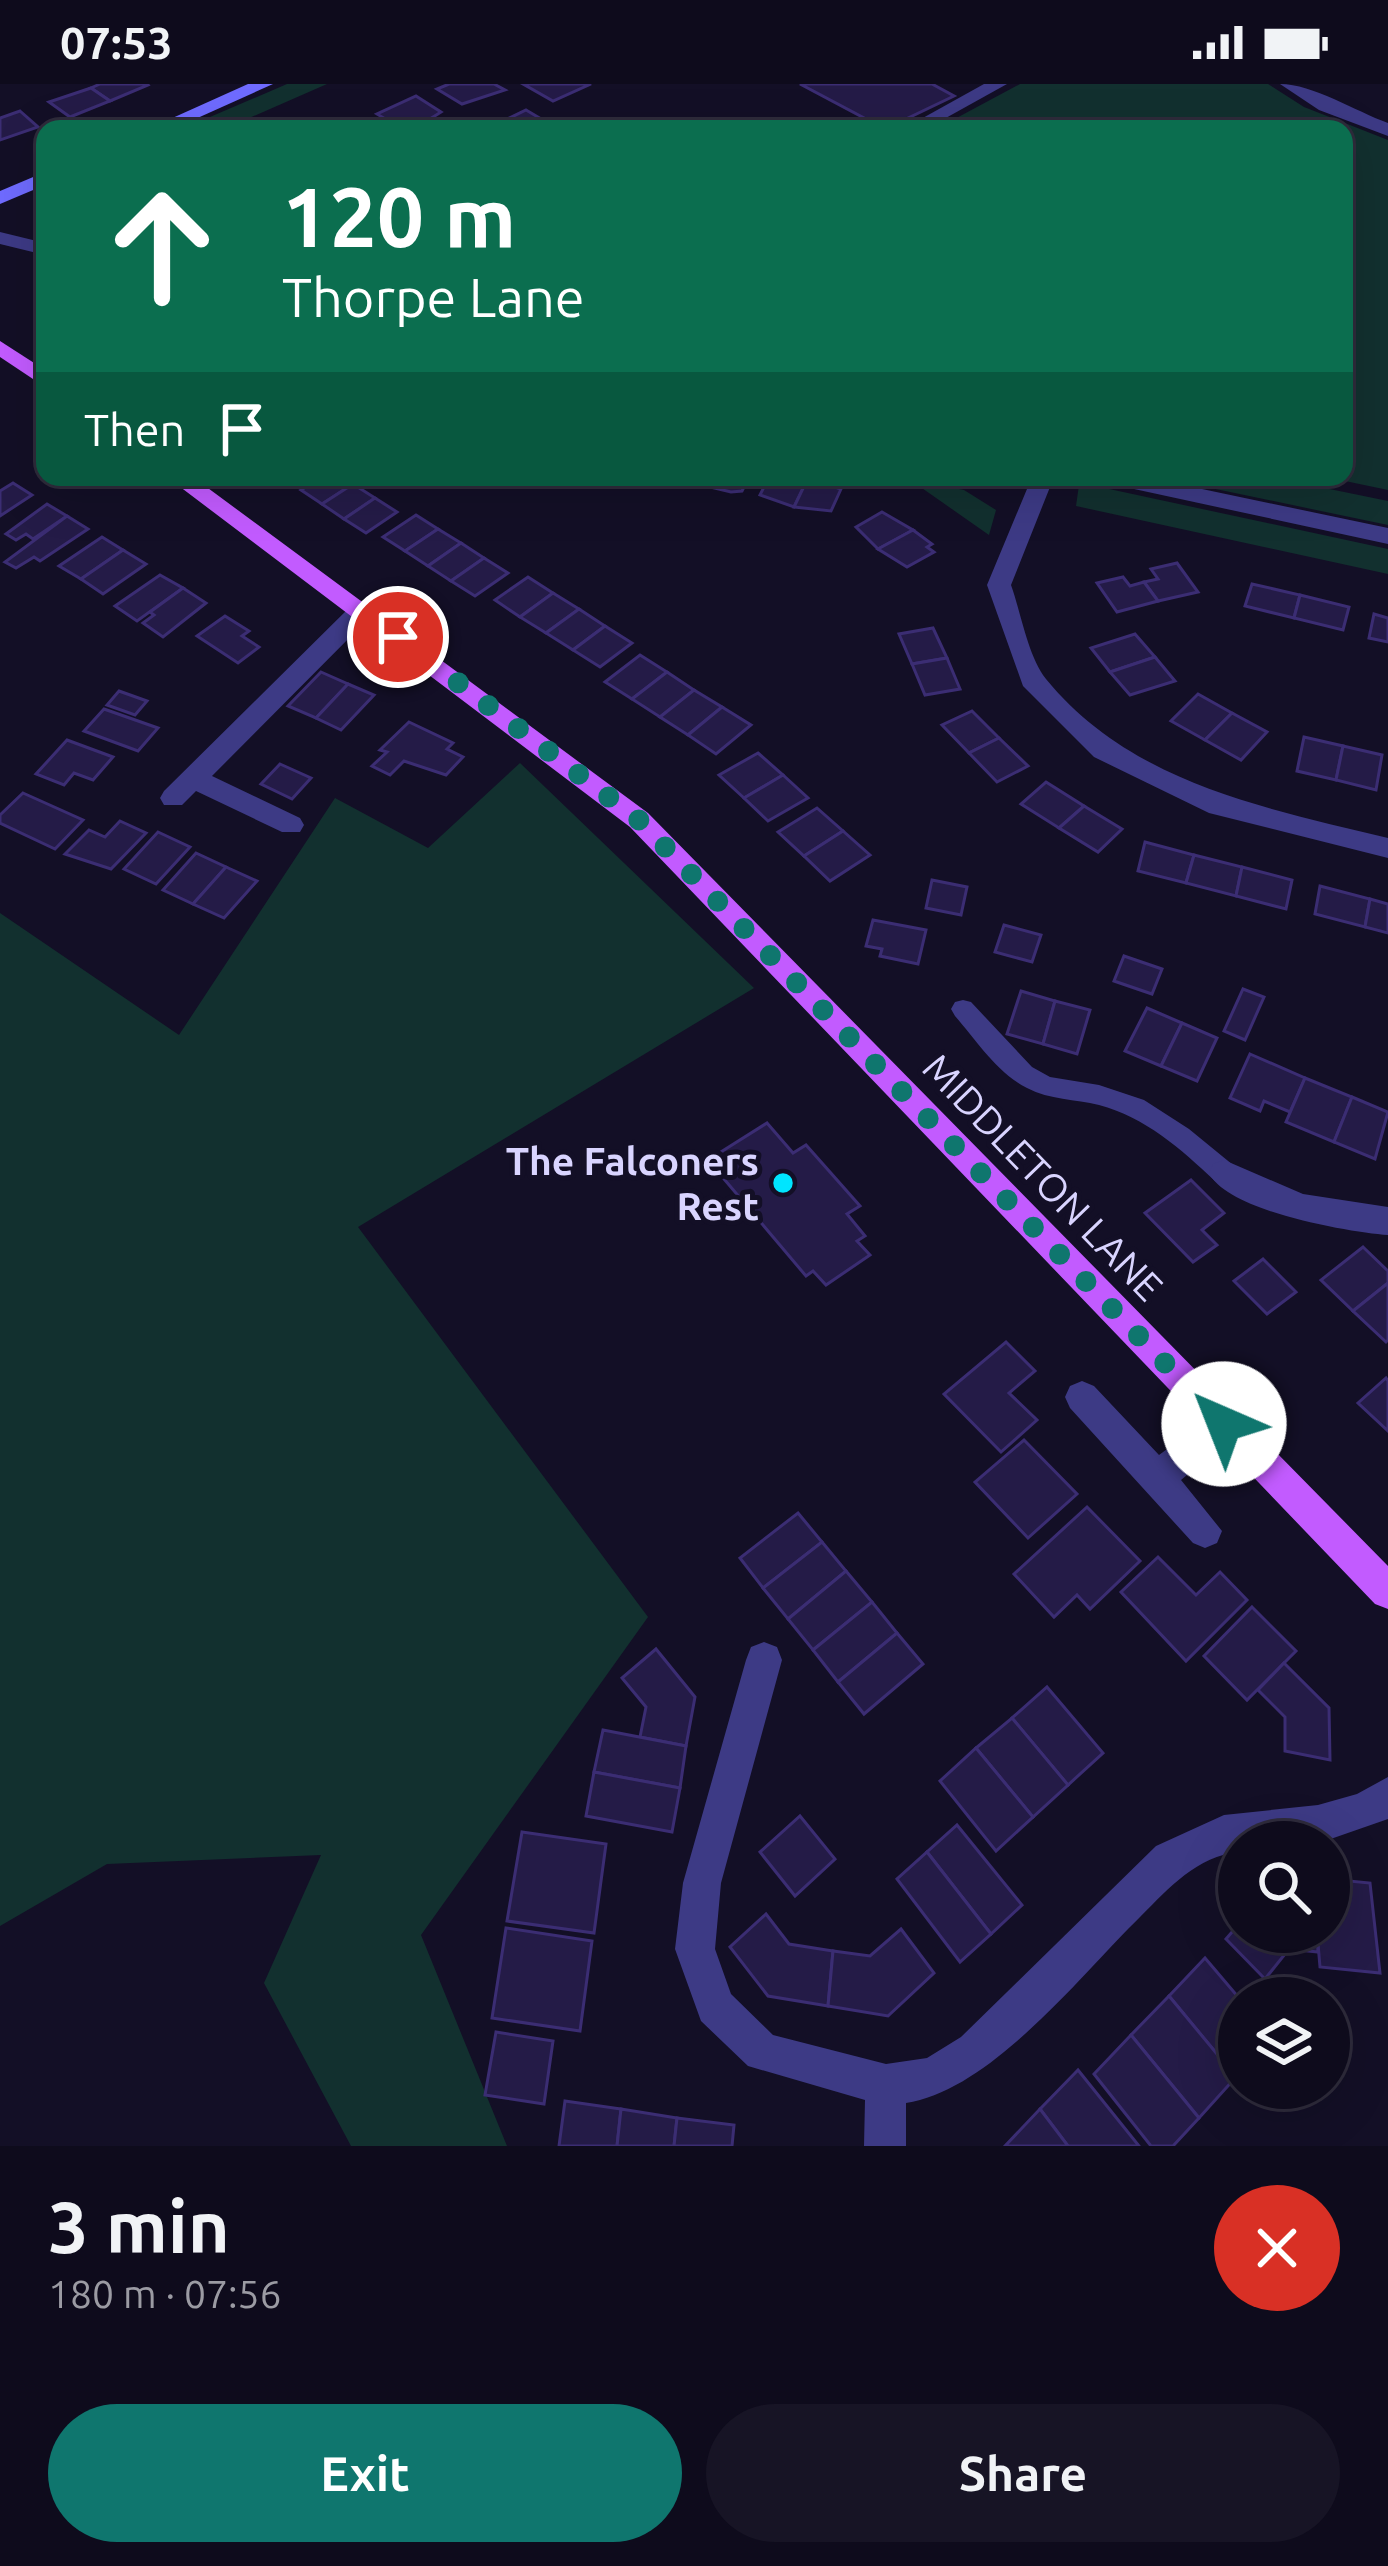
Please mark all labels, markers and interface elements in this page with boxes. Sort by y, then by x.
text: 07:53 [60,17,173,68]
icon: ahead [84,168,240,324]
text: 120 m [282,169,516,263]
text: Thorpe Lane [282,267,585,327]
icon: arrive [209,396,275,462]
text: Then [84,404,185,455]
pin [347,586,449,688]
icon: arrive [365,604,431,670]
street label: MIDDLETON LANE [915,1045,1172,1308]
place label: The Falconers Rest [506,1139,759,1227]
marker: The Falconers Rest [770,1170,796,1196]
position arrow [1161,1361,1287,1487]
map controls [1218,1821,1350,2109]
button: search [1218,1821,1350,1953]
button: layers [1218,1977,1350,2109]
button: close [1214,2185,1340,2311]
text: 3 min [48,2186,230,2267]
text: 180 m · 07:56 [48,2272,282,2315]
button: Exit [48,2404,682,2542]
button: Share [706,2404,1340,2542]

